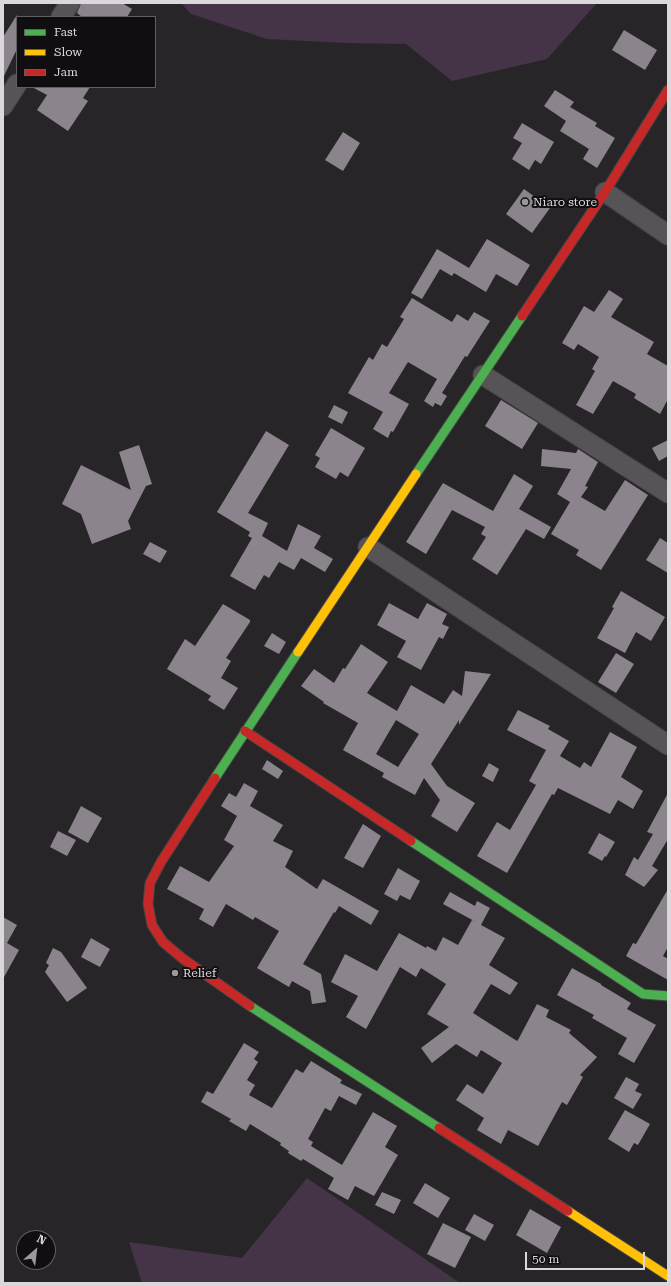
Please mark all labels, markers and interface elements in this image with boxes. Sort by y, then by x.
legend [16,16,156,88]
text: Fast [54,25,77,39]
text: Slow [54,45,82,59]
text: Jam [54,65,78,79]
place label: Niaro store [533,195,597,209]
marker: Niaro store [520,197,530,207]
place label: Relief [183,966,216,980]
marker: Relief [170,968,180,978]
north arrow [16,1230,56,1270]
text: N [35,1232,48,1248]
scale bar [527,1244,647,1270]
text: 50 m [532,1252,559,1266]

